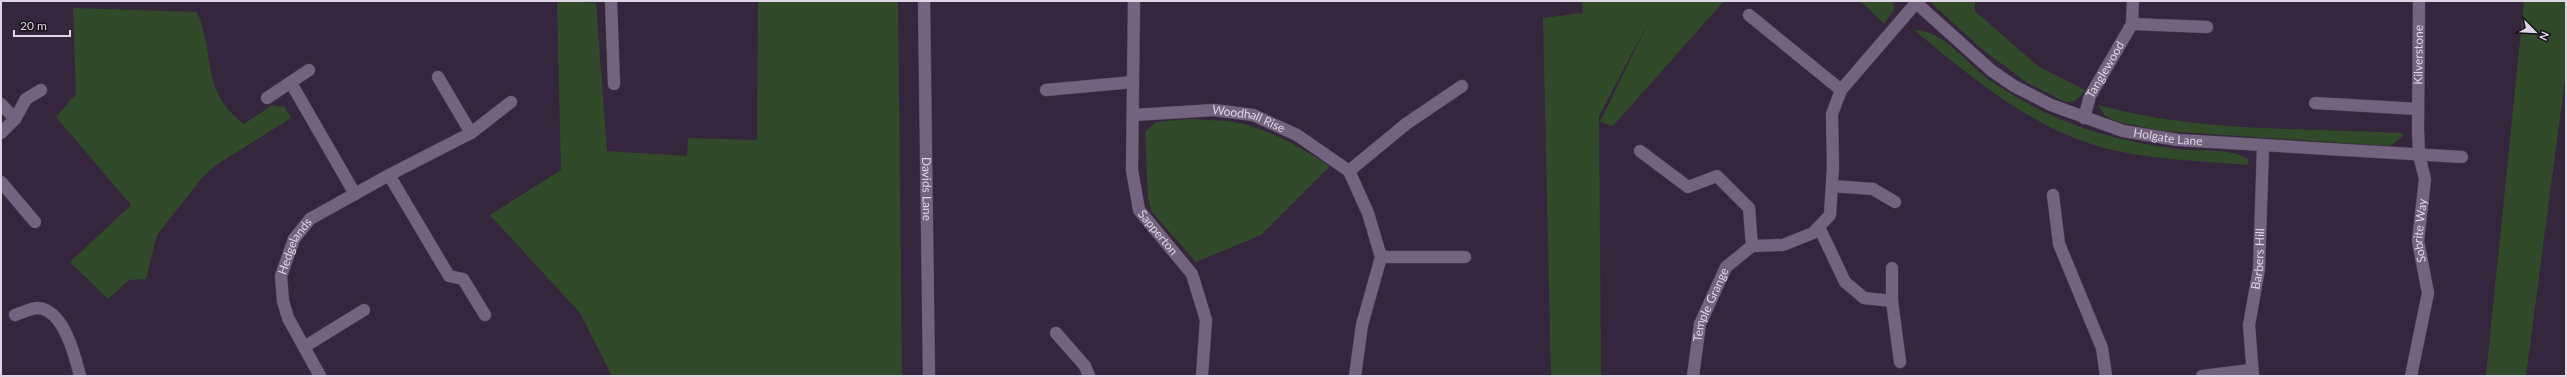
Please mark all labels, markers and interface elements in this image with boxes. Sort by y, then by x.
scale bar [14,12,70,38]
north arrow [2515,12,2555,52]
text: 20 m [20,18,47,33]
street label: Kilverstone [2410,25,2426,85]
text: N [2537,30,2552,43]
street label: Tanglewood [2082,38,2127,101]
street label: Woodhall Rise [1211,102,1287,136]
street label: Holgate Lane [2132,125,2203,148]
street label: Davids Lane [919,157,935,221]
street label: Sobrite Way [2410,197,2430,264]
street label: Sapperton [1135,207,1181,258]
street label: Hedgelands [274,215,315,276]
street label: Barbers Hill [2247,228,2267,291]
street label: Temple Grange [1690,265,1732,343]

